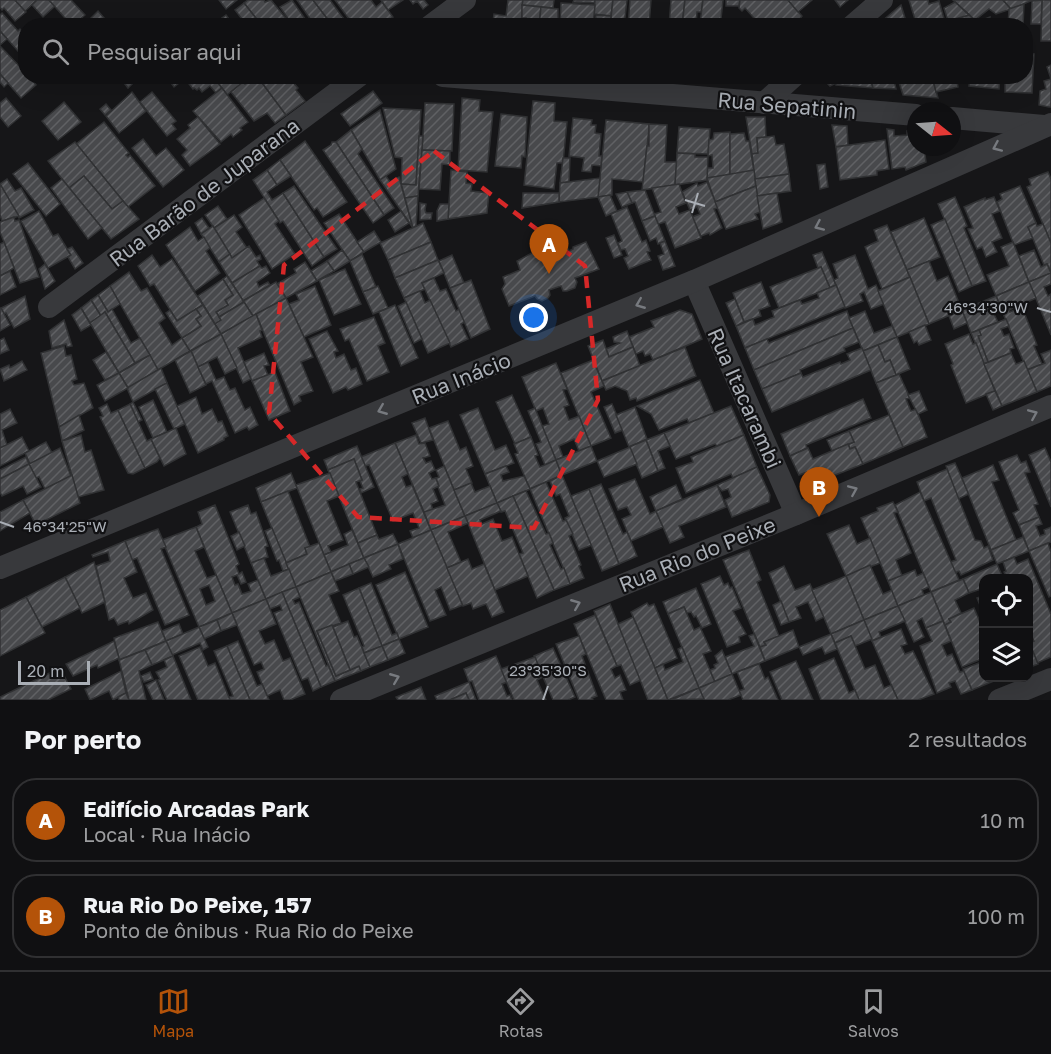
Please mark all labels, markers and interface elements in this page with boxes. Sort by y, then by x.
search box [18,18,1033,84]
icon: search [39,35,72,68]
text: Pesquisar aqui [87,38,242,65]
street label: Rua Sepatinin [716,86,858,124]
north arrow [907,102,961,156]
street label: Rua Barão de Juparana [104,112,304,272]
one-way arrow [993,140,1004,152]
one-way arrow [815,219,826,231]
pin: A [530,224,568,274]
one-way arrow [635,297,646,309]
text: 46°34'30"W [944,298,1028,316]
your location [519,303,548,332]
street label: Rua Itacarambi [702,324,788,472]
street label: Rua Inácio [408,346,514,410]
one-way arrow [378,403,389,415]
one-way arrow [1027,409,1038,421]
pin: B [800,468,838,517]
one-way arrow [847,485,858,497]
street label: Rua Rio do Peixe [615,511,779,597]
text: 46°34'25"W [23,517,107,535]
map controls [979,574,1033,682]
button: locate [979,574,1033,628]
one-way arrow [569,599,580,611]
button: layers [979,628,1033,682]
scale bar [18,658,90,686]
text: 20 m [27,661,64,681]
text: 23°35'30"S [509,661,587,679]
one-way arrow [389,673,400,685]
text: Por perto [24,724,141,755]
text: 2 resultados [908,727,1027,751]
text: Edifício Arcadas Park [83,795,310,822]
text: A [38,808,53,832]
text: 10 m [980,808,1025,832]
text: Local · Rua Inácio [83,822,251,846]
text: Rua Rio Do Peixe, 157 [83,891,312,918]
text: B [38,904,53,928]
text: 100 m [968,904,1025,928]
text: Ponto de ônibus · Rua Rio do Peixe [83,918,413,942]
tab: Mapa [152,985,194,1041]
tab: Rotas [499,985,543,1041]
tab: Salvos [848,985,899,1041]

